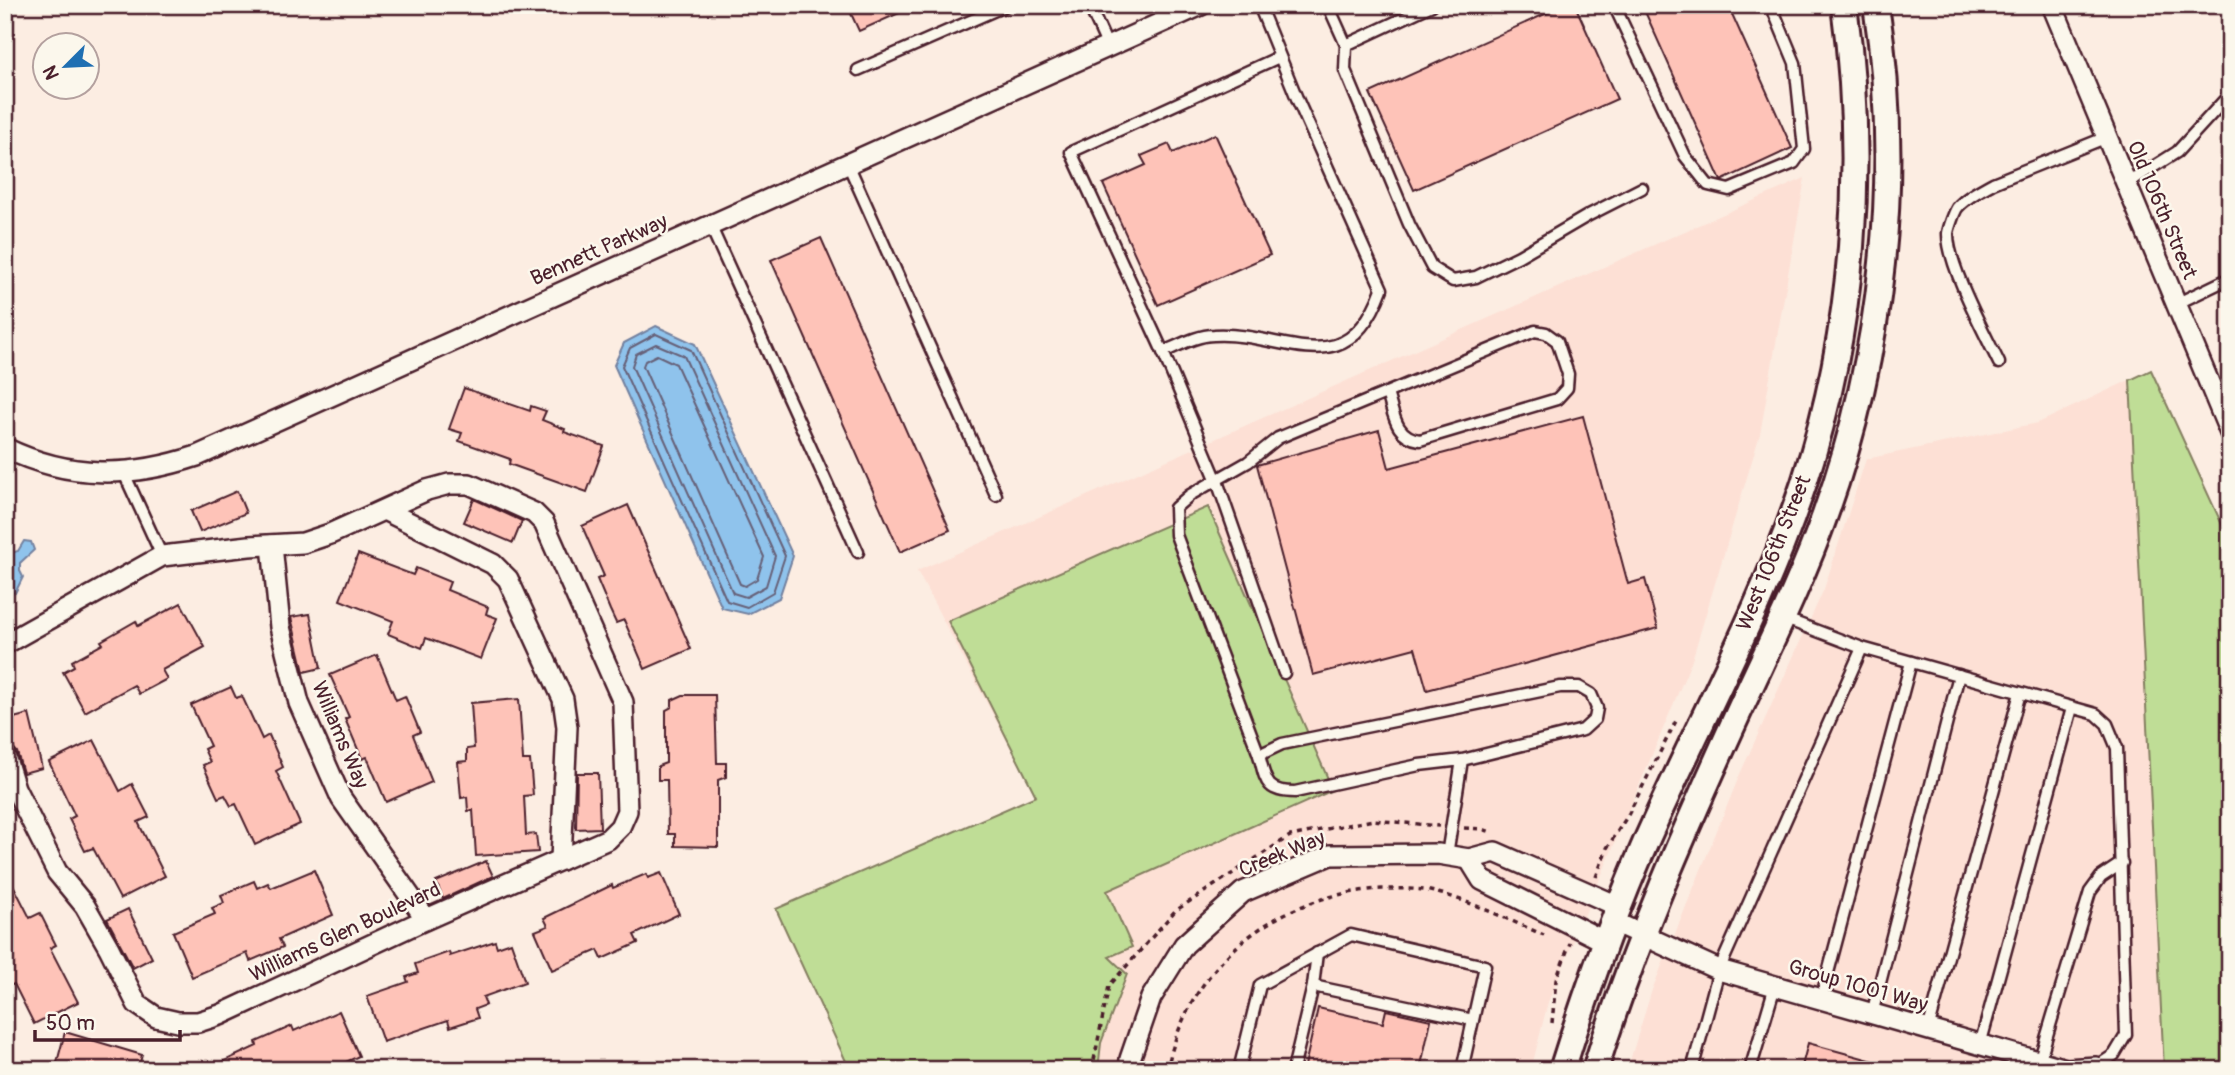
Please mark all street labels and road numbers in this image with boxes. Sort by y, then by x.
street label: Old 106th Street [2121,137,2204,284]
street label: Bennett Parkway [526,208,672,292]
street label: West 106th Street [1731,471,1818,635]
street label: Williams Way [305,677,375,793]
street label: Creek Way [1235,824,1329,884]
street label: Williams Glen Boulevard [245,876,445,988]
street label: Group 1001 Way [1785,953,1931,1019]

